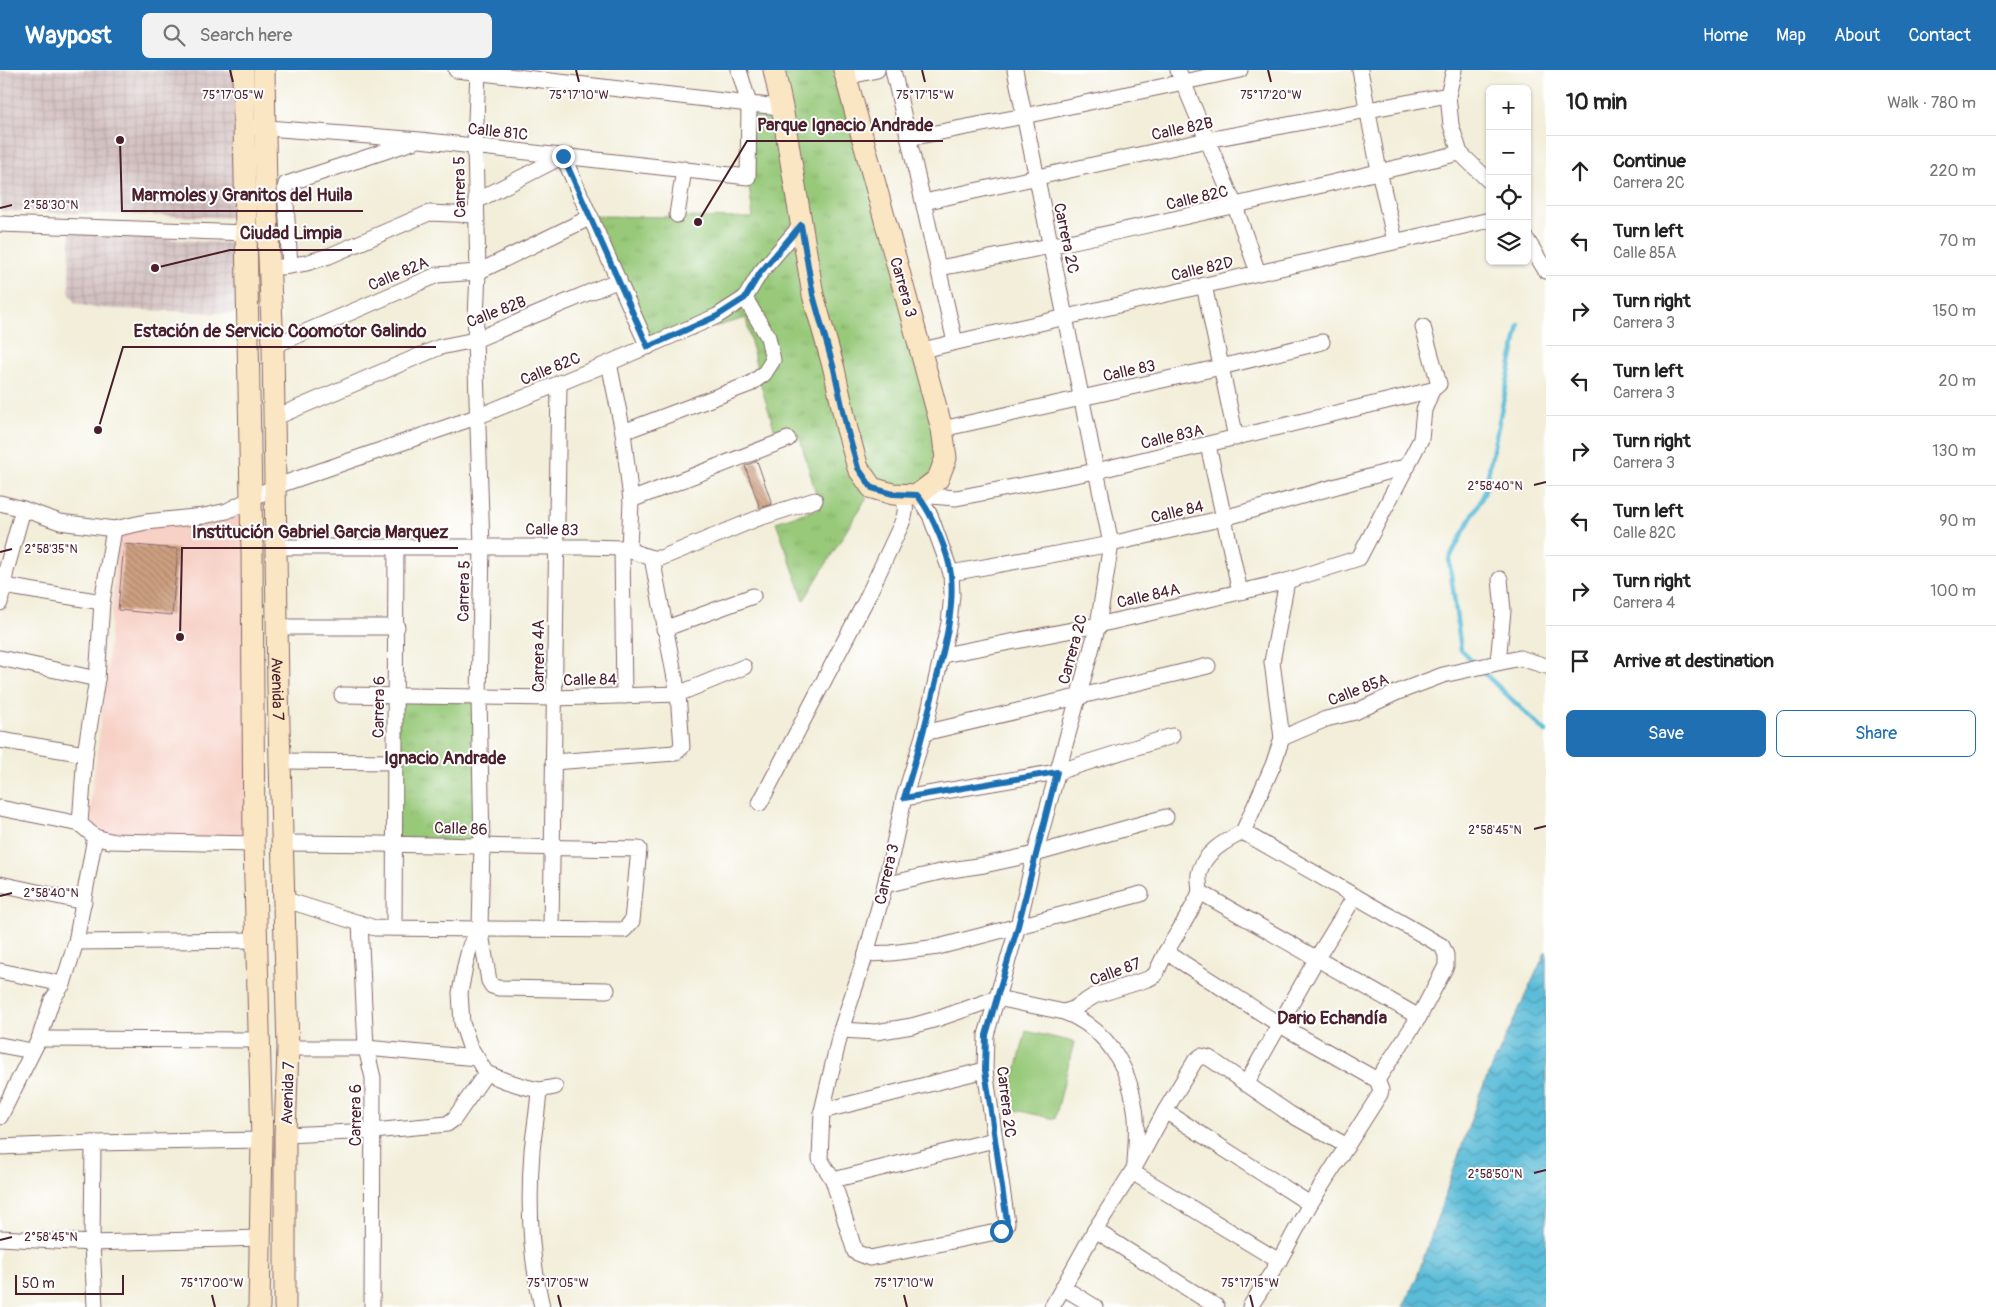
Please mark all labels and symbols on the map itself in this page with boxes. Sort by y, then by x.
text: 75°17'05"W [202,88,264,103]
text: 75°17'10"W [549,88,609,103]
text: 75°17'15"W [896,88,954,103]
text: 75°17'20"W [1240,88,1302,103]
callout: Parque Ignacio Andrade [747,108,943,141]
street label: Calle 82B [1150,113,1215,145]
text: Parque Ignacio Andrade [757,114,934,137]
street label: Calle 81C [467,119,529,145]
route end [552,145,575,168]
street label: Carrera 5 [449,156,471,218]
callout: Marmoles y Granitos del Huila [122,178,363,211]
street label: Calle 82C [1164,181,1230,215]
text: Marmoles y Granitos del Huila [132,184,353,207]
text: 2°58'30"N [24,198,78,213]
street label: Carrera 2C [1049,201,1083,275]
callout: Ciudad Limpia [230,217,352,250]
text: Ciudad Limpia [240,222,343,245]
street label: Calle 82A [365,252,432,296]
street label: Calle 82D [1169,252,1235,286]
street label: Carrera 3 [885,255,921,320]
street label: Calle 82B [464,291,529,332]
callout: Estación de Servicio Coomotor Galindo [123,314,436,347]
text: Estación de Servicio Coomotor Galindo [134,320,427,343]
street label: Calle 82C [517,348,584,390]
street label: Calle 83 [1101,356,1157,386]
street label: Calle 83A [1139,420,1205,454]
text: 2°58'40"N [1467,479,1523,494]
street label: Calle 84 [1149,496,1206,528]
callout: Institución Gabriel Garcia Marquez [182,515,458,548]
street label: Calle 83 [525,520,579,540]
text: Institución Gabriel Garcia Marquez [192,521,449,544]
text: 2°58'35"N [24,542,78,557]
street label: Carrera 5 [453,560,475,622]
street label: Calle 84A [1115,579,1182,613]
street label: Carrera 2C [1054,612,1092,686]
street label: Carrera 4A [529,620,549,692]
street label: Avenida 7 [267,657,288,721]
street label: Calle 85A [1325,669,1392,711]
street label: Calle 84 [563,670,617,690]
street label: Carrera 6 [368,676,390,738]
district label: Ignacio Andrade [384,747,507,770]
street label: Calle 86 [434,818,488,840]
text: 2°58'45"N [1468,823,1522,838]
street label: Carrera 3 [870,842,904,907]
text: 2°58'40"N [23,886,79,901]
street label: Calle 87 [1087,953,1144,990]
district label: Dario Echandía [1277,1007,1388,1030]
street label: Avenida 7 [277,1061,299,1125]
street label: Carrera 2C [992,1065,1020,1139]
street label: Carrera 6 [346,1084,366,1146]
text: 2°58'50"N [1468,1167,1522,1182]
route start [990,1220,1013,1243]
text: 2°58'45"N [24,1230,78,1245]
scale bar [15,1272,124,1295]
text: 75°17'00"W [180,1276,244,1291]
text: 75°17'05"W [527,1276,589,1291]
text: 75°17'10"W [874,1276,934,1291]
text: 75°17'15"W [1221,1276,1279,1291]

